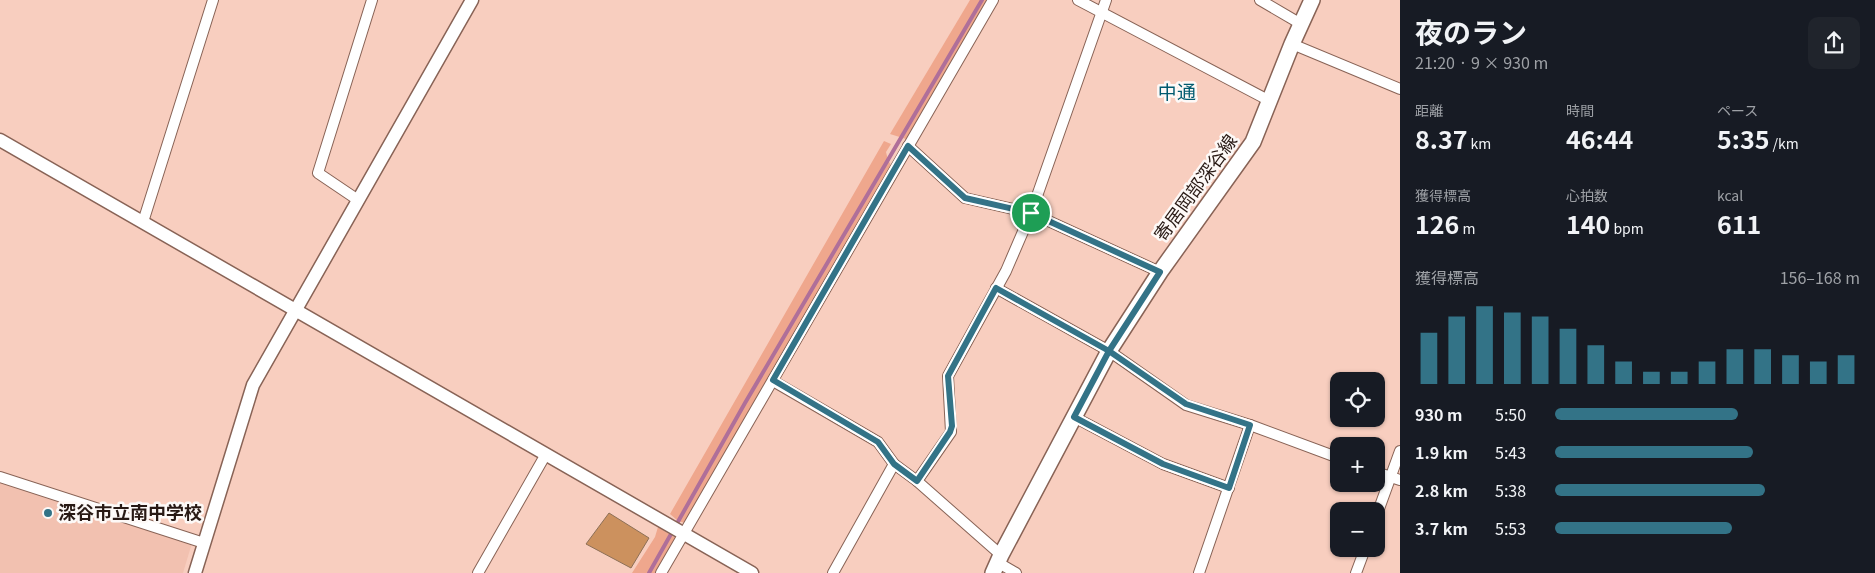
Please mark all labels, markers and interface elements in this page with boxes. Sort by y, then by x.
text: 夜のラン [1415,11,1527,51]
button: share [1808,17,1860,69]
text: 21:20 · 9 × 930 m [1415,50,1548,74]
district label: 中通 [1158,77,1196,104]
text: 距離 [1415,100,1443,120]
text: 時間 [1566,100,1594,120]
text: ペース [1717,100,1758,120]
text: 8.37 [1415,120,1467,156]
text: 46:44 [1566,120,1633,156]
text: 5:35 [1717,120,1769,156]
street label: 寄居岡部深谷線 [1147,128,1242,245]
text: km [1467,133,1491,153]
text: /km [1769,133,1799,153]
text: 獲得標高 [1415,185,1471,205]
text: 心拍数 [1566,185,1608,205]
text: kcal [1717,185,1743,205]
pin [1010,192,1052,234]
icon: arrive [1017,199,1045,227]
text: 126 [1415,205,1459,241]
text: 140 [1566,205,1610,241]
text: 611 [1717,205,1761,241]
text: m [1459,218,1475,238]
text: bpm [1610,218,1644,238]
text: 獲得標高 [1415,265,1479,289]
text: 156–168 m [1780,265,1860,289]
map controls [1330,372,1385,557]
button: locate [1330,372,1385,427]
text: 930 m [1415,402,1462,426]
text: 5:50 [1495,402,1526,426]
button: + [1330,437,1385,492]
text: 1.9 km [1415,440,1468,464]
text: 5:43 [1495,440,1526,464]
text: 2.8 km [1415,478,1468,502]
text: 5:38 [1495,478,1526,502]
place label: 深谷市立南中学校 [58,498,202,524]
button: − [1330,502,1385,557]
marker: 深谷市立南中学校 [42,507,54,519]
text: 3.7 km [1415,516,1468,540]
text: 5:53 [1495,516,1526,540]

